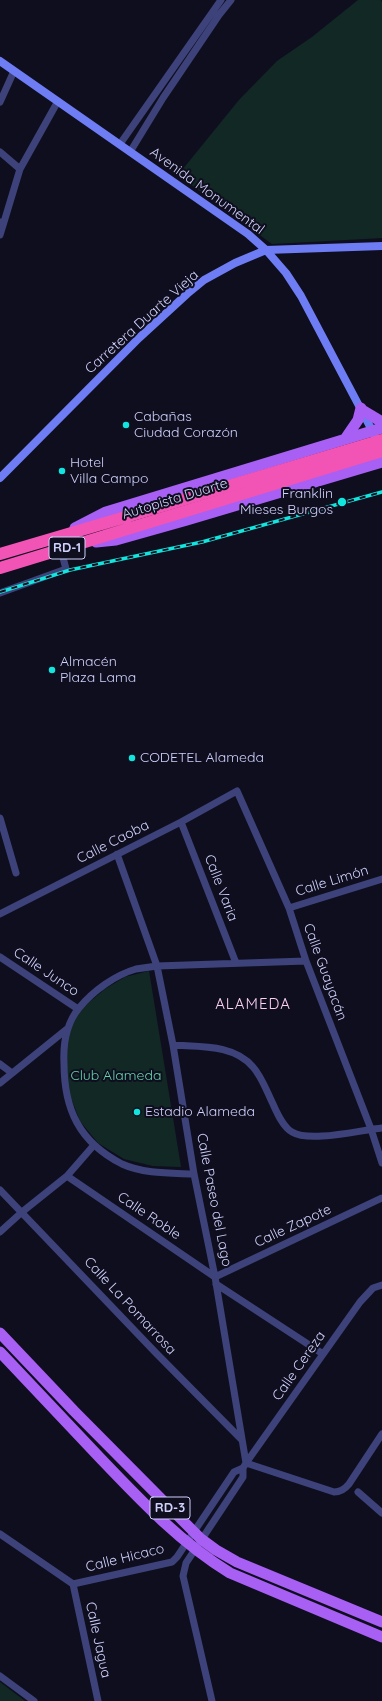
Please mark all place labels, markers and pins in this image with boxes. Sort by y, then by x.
place label: Cabañas Ciudad Corazón [134,409,238,442]
marker: Cabañas Ciudad Corazón [121,420,131,430]
place label: Hotel Villa Campo [70,455,148,488]
marker: Hotel Villa Campo [57,466,67,476]
place label: Franklin Mieses Burgos [240,486,333,518]
marker: Franklin Mieses Burgos [336,496,348,508]
place label: Almacén Plaza Lama [60,654,136,686]
marker: Almacén Plaza Lama [47,665,57,675]
place label: CODETEL Alameda [140,750,264,766]
marker: CODETEL Alameda [127,753,137,763]
place label: Estadio Alameda [145,1104,255,1120]
marker: Estadio Alameda [132,1107,142,1117]

